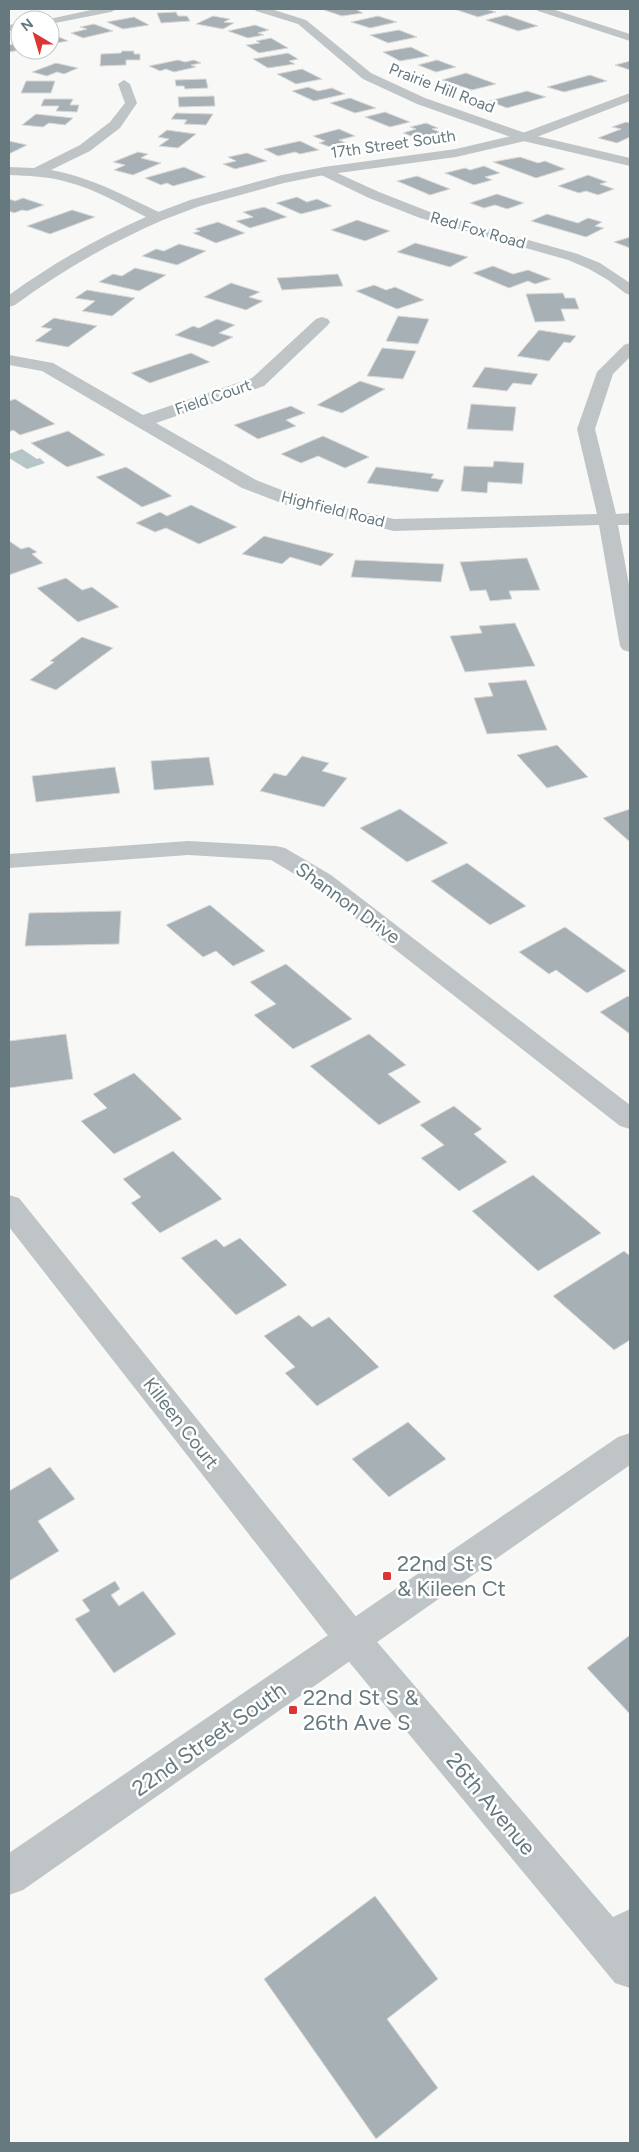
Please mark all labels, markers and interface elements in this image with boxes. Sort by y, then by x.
north arrow [10,10,60,60]
text: N [18,15,37,35]
street label: Prairie Hill Road [386,59,498,117]
street label: 17th Street South [329,126,457,162]
street label: Red Fox Road [428,207,528,253]
street label: Field Court [172,375,254,419]
street label: Highfield Road [279,487,387,531]
street label: Shannon Drive [291,857,405,949]
street label: Killeen Court [138,1373,224,1473]
place label: 22nd St S & Kileen Ct [397,1550,506,1602]
marker: 22nd St S & Kileen Ct [381,1570,393,1582]
street label: 22nd Street South [127,1676,291,1802]
place label: 22nd St S & 26th Ave S [303,1684,419,1736]
marker: 22nd St S & 26th Ave S [287,1704,299,1716]
street label: 26th Avenue [440,1747,542,1861]

